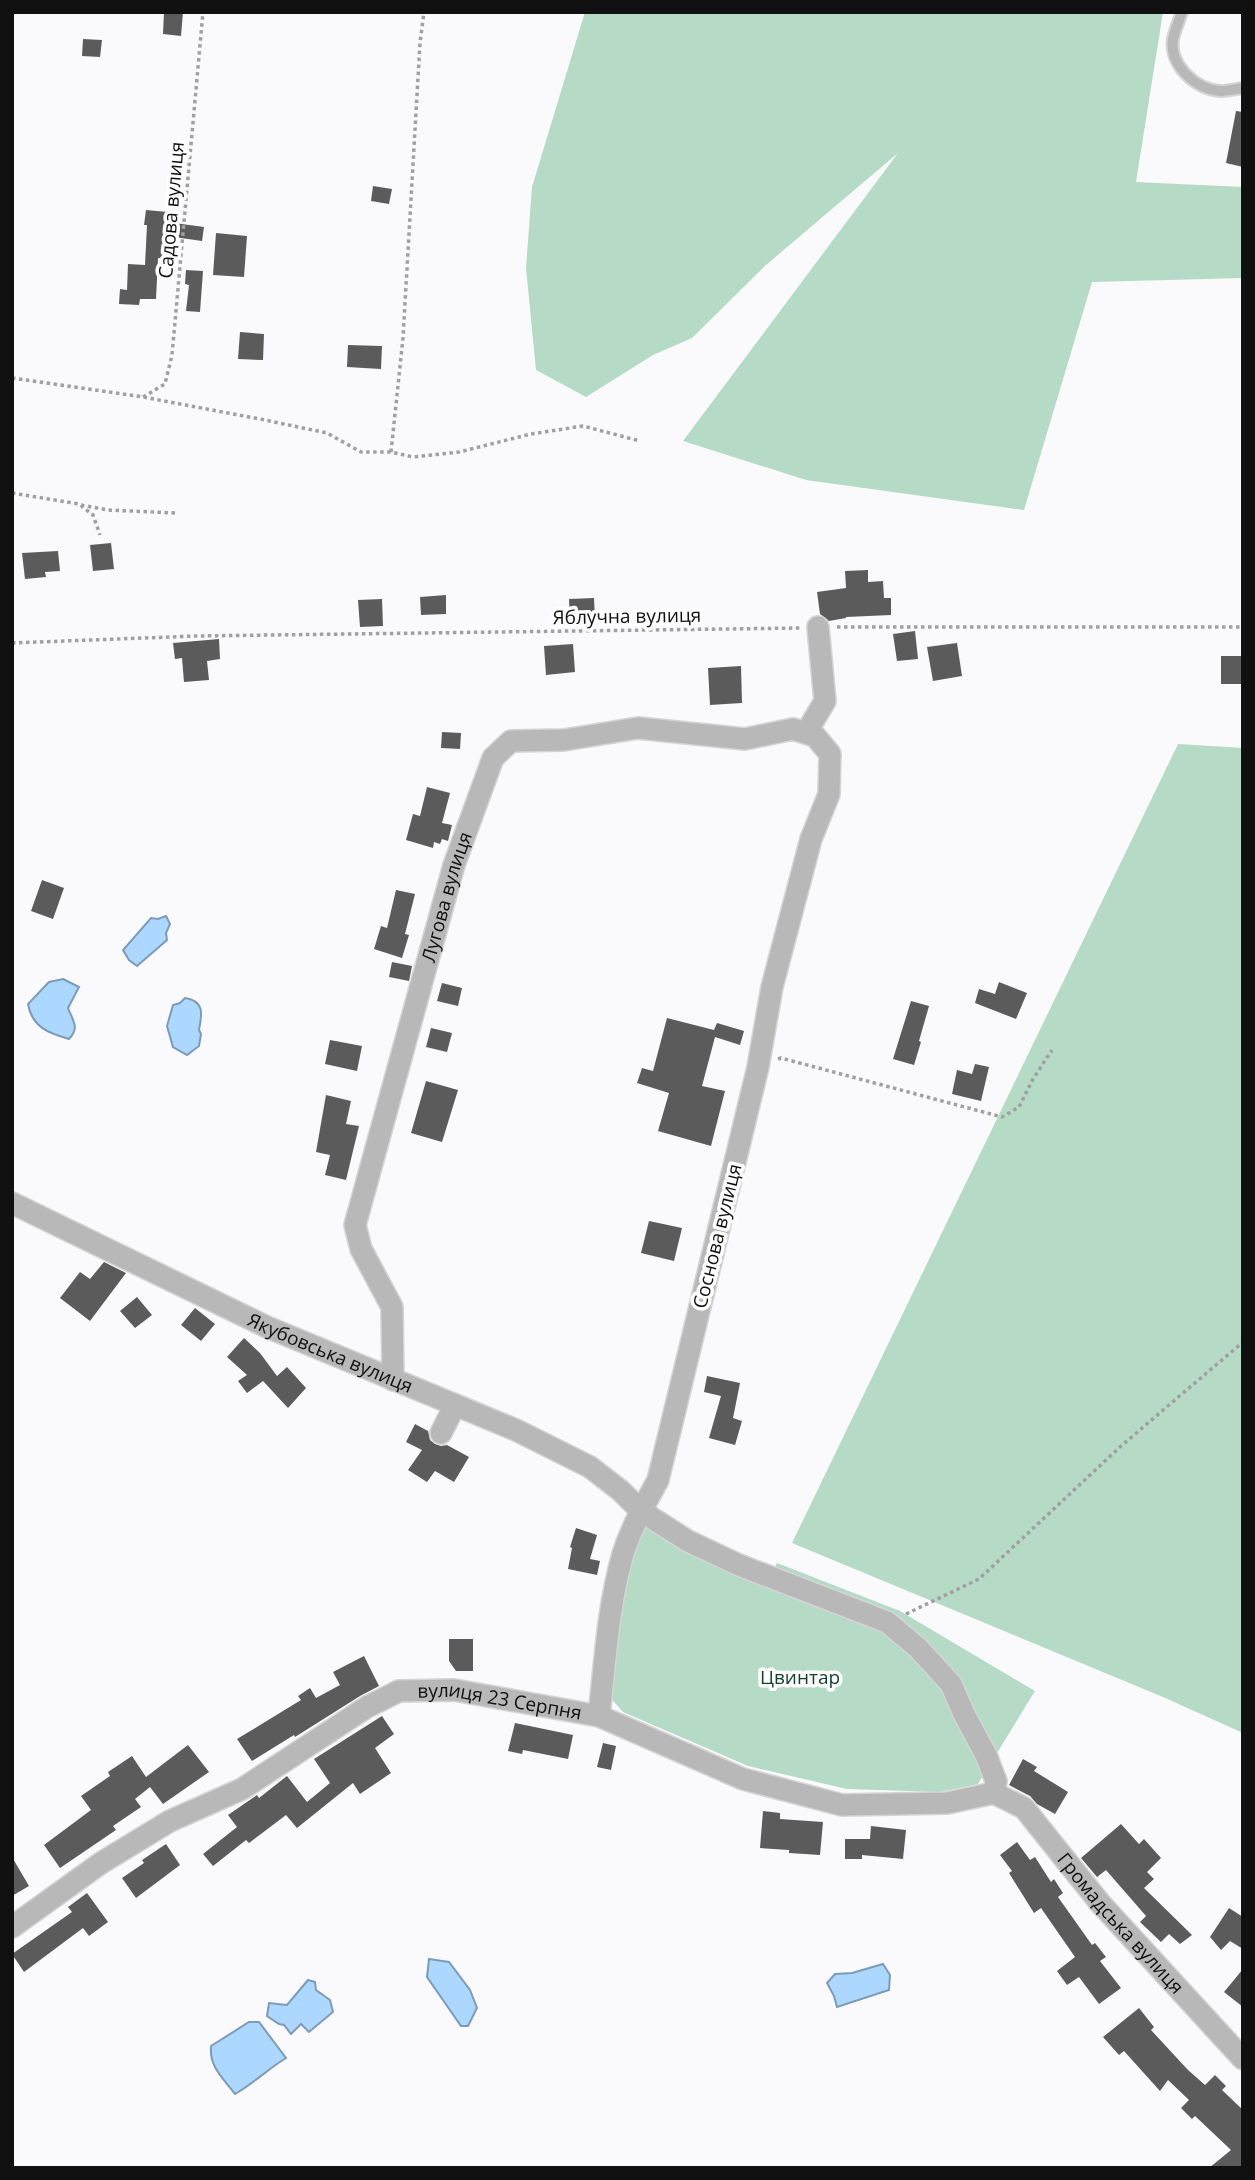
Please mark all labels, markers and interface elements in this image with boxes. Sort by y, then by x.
street label: Садова вулиця [152,141,190,279]
street label: Яблучна вулиця [553,602,701,630]
street label: Лугова вулиця [415,828,478,965]
street label: Соснова вулиця [686,1161,748,1311]
street label: Якубовська вулиця [243,1307,417,1399]
park label: Цвинтар [760,1664,840,1690]
street label: вулиця 23 Серпня [417,1676,584,1726]
street label: Громадська вулиця [1052,1847,1190,1999]

